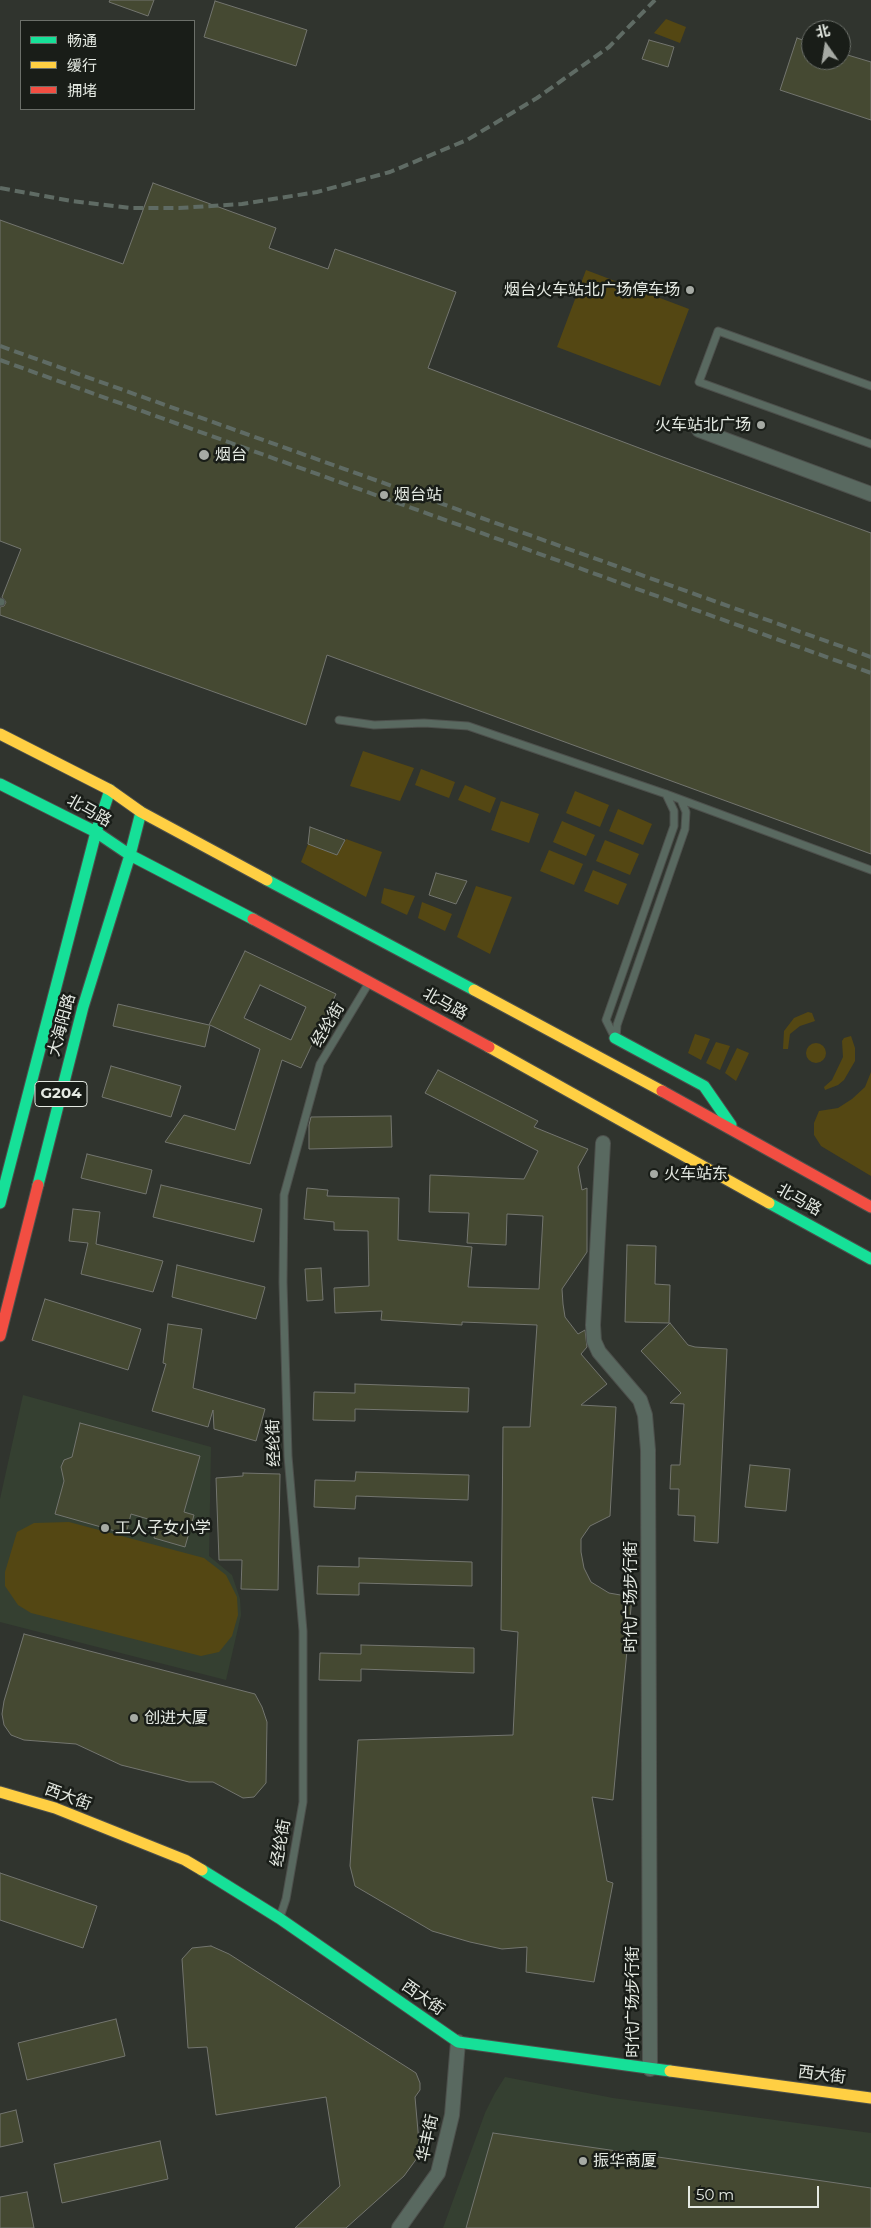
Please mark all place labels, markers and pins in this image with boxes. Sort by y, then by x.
place label: 烟台火车站北广场停车场 [504,280,680,300]
marker: 烟台火车站北广场停车场 [684,284,696,296]
place label: 火车站北广场 [655,415,751,435]
marker: 火车站北广场 [755,419,767,431]
place label: 烟台 [215,445,247,465]
marker: 烟台 [197,448,211,462]
place label: 烟台站 [394,485,442,505]
marker: 烟台站 [378,489,390,501]
place label: 火车站东 [664,1164,728,1184]
marker: 火车站东 [648,1168,660,1180]
place label: 工人子女小学 [115,1518,211,1538]
marker: 工人子女小学 [99,1522,111,1534]
place label: 创进大厦 [144,1708,208,1728]
marker: 创进大厦 [128,1712,140,1724]
place label: 振华商厦 [593,2151,657,2171]
marker: 振华商厦 [577,2155,589,2167]

